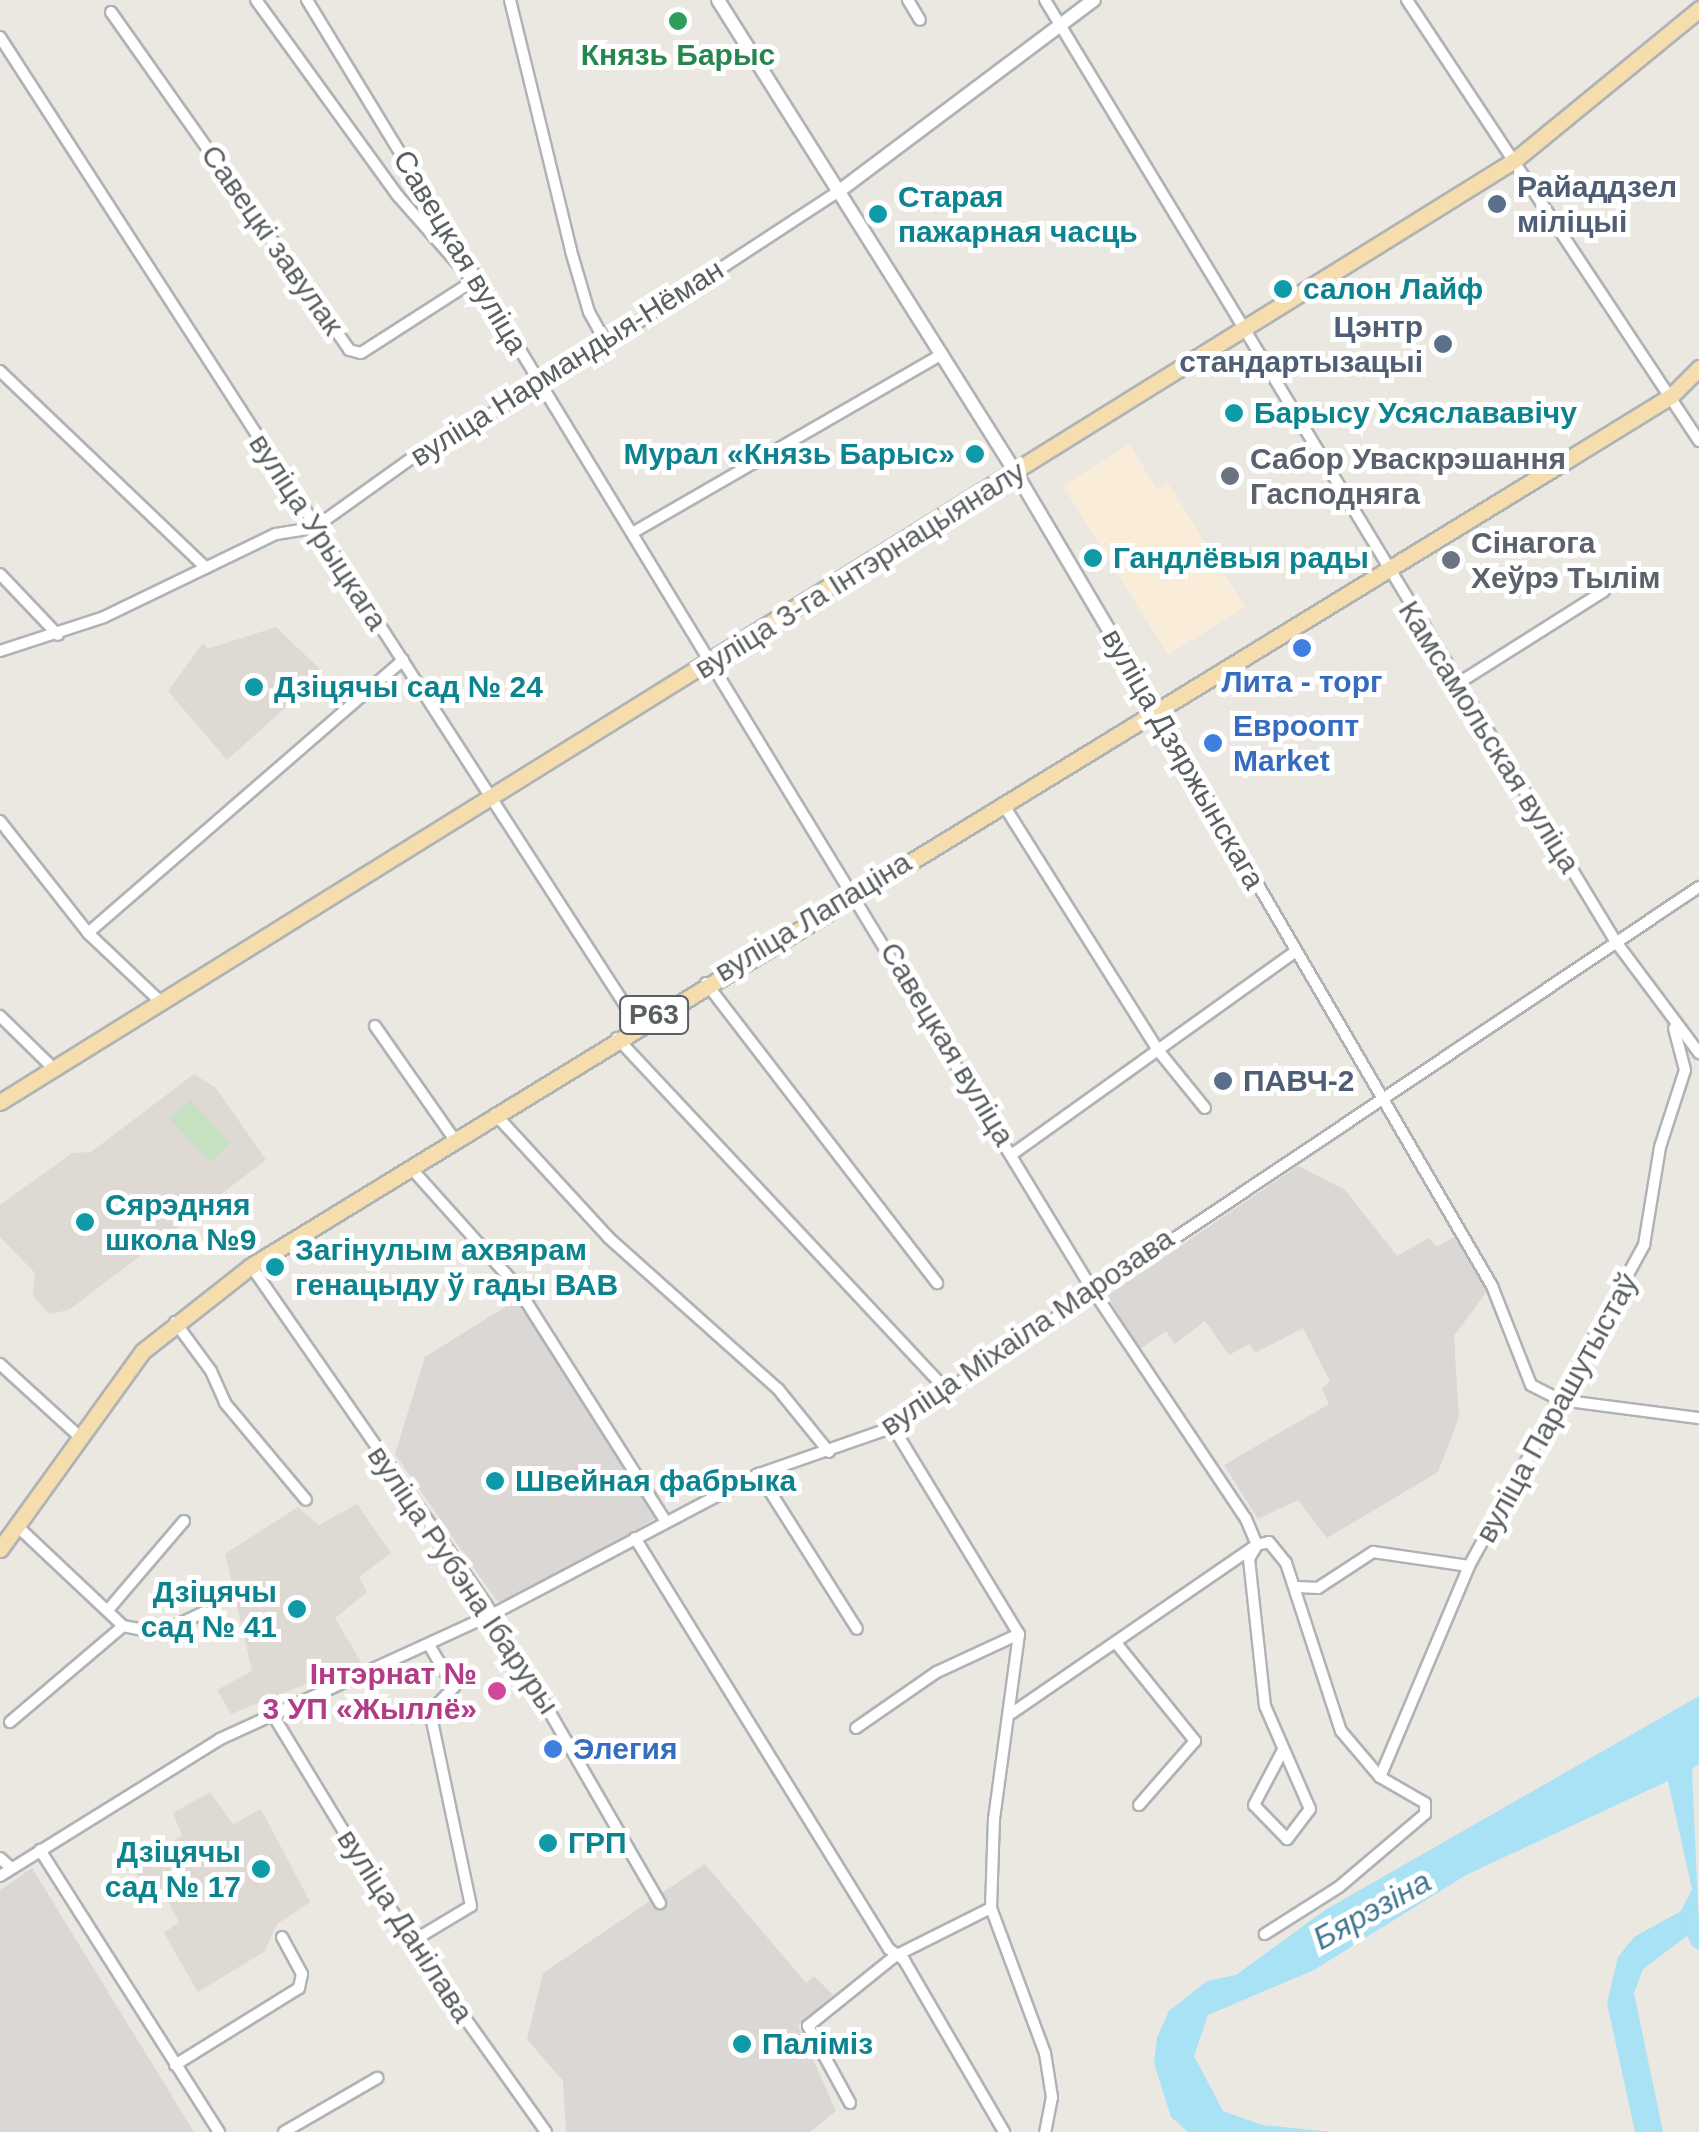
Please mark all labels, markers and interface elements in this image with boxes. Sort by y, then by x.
marker: Князь Барыс [667,10,689,32]
place label: Князь Барыс [581,37,775,73]
street label: Савецкі завулак [193,138,351,342]
street label: Савецкая вуліца [385,144,535,360]
place label: Райаддзел міліцыі [1517,169,1677,240]
place label: Старая пажарная часць [898,179,1138,250]
marker: Райаддзел міліцыі [1486,193,1508,215]
marker: Старая пажарная часць [867,203,889,225]
street label: вуліца Нармандыя-Нёман [404,252,730,474]
place label: салон Лайф [1303,271,1483,307]
marker: салон Лайф [1272,278,1294,300]
place label: Цэнтр стандартызацыі [1179,309,1423,380]
marker: Цэнтр стандартызацыі [1432,333,1454,355]
place label: Барысу Усяслававічу [1254,395,1577,431]
marker: Барысу Усяслававічу [1223,402,1245,424]
street label: вуліца Урыцкага [241,427,395,637]
place label: Мурал «Князь Барыс» [623,436,955,472]
place label: Сабор Уваскрэшання Гасподняга [1250,441,1566,512]
marker: Мурал «Князь Барыс» [964,443,986,465]
street label: вуліца 3-га Інтэрнацыяналу [688,453,1032,687]
marker: Сабор Уваскрэшання Гасподняга [1219,465,1241,487]
place label: Сінагога Хеўрэ Тылім [1471,525,1660,596]
place label: Гандлёвыя рады [1113,540,1369,576]
marker: Гандлёвыя рады [1082,547,1104,569]
marker: Сінагога Хеўрэ Тылім [1440,549,1462,571]
street label: Камсамольская вуліца [1391,594,1587,880]
street label: вуліца Дзяржынскага [1094,622,1272,896]
marker: Лита - торг [1291,637,1313,659]
place label: Лита - торг [1222,664,1382,700]
place label: Дзіцячы сад № 24 [274,669,543,705]
marker: Дзіцячы сад № 24 [243,676,265,698]
place label: Евроопт Market [1233,708,1359,778]
marker: Евроопт Market [1202,732,1224,754]
street label: вуліца Лапаціна [708,844,918,990]
street label: Савецкая вуліца [872,936,1022,1152]
road number: Р63 [619,992,689,1038]
place label: ПАВЧ-2 [1243,1063,1355,1099]
marker: ПАВЧ-2 [1212,1070,1234,1092]
place label: Сярэдняя школа №9 [105,1187,256,1258]
marker: Сярэдняя школа №9 [74,1211,96,1233]
street label: вуліца Міхаіла Марозава [874,1220,1180,1444]
place label: Загінулым ахвярам генацыду ў гады ВАВ [295,1232,618,1302]
marker: Загінулым ахвярам генацыду ў гады ВАВ [264,1256,286,1278]
street label: вуліца Парашутыстаў [1468,1267,1646,1549]
street label: вуліца Рубэна Ібаруры [360,1439,566,1721]
place label: Швейная фабрыка [515,1463,796,1499]
marker: Швейная фабрыка [484,1470,506,1492]
place label: Дзіцячы сад № 41 [141,1574,277,1644]
marker: Дзіцячы сад № 41 [286,1598,308,1620]
place label: Інтэрнат № 3 УП «Жыллё» [263,1656,477,1726]
marker: Інтэрнат № 3 УП «Жыллё» [486,1680,508,1702]
place label: Элегия [573,1731,677,1767]
marker: Элегия [542,1738,564,1760]
street label: вуліца Данілава [329,1823,481,2029]
place label: ГРП [568,1825,627,1861]
marker: ГРП [537,1832,559,1854]
place label: Дзіцячы сад № 17 [105,1834,241,1904]
marker: Дзіцячы сад № 17 [250,1858,272,1880]
water label: Бярэзіна [1306,1862,1438,1958]
place label: Паліміз [762,2026,873,2062]
marker: Паліміз [731,2033,753,2055]

